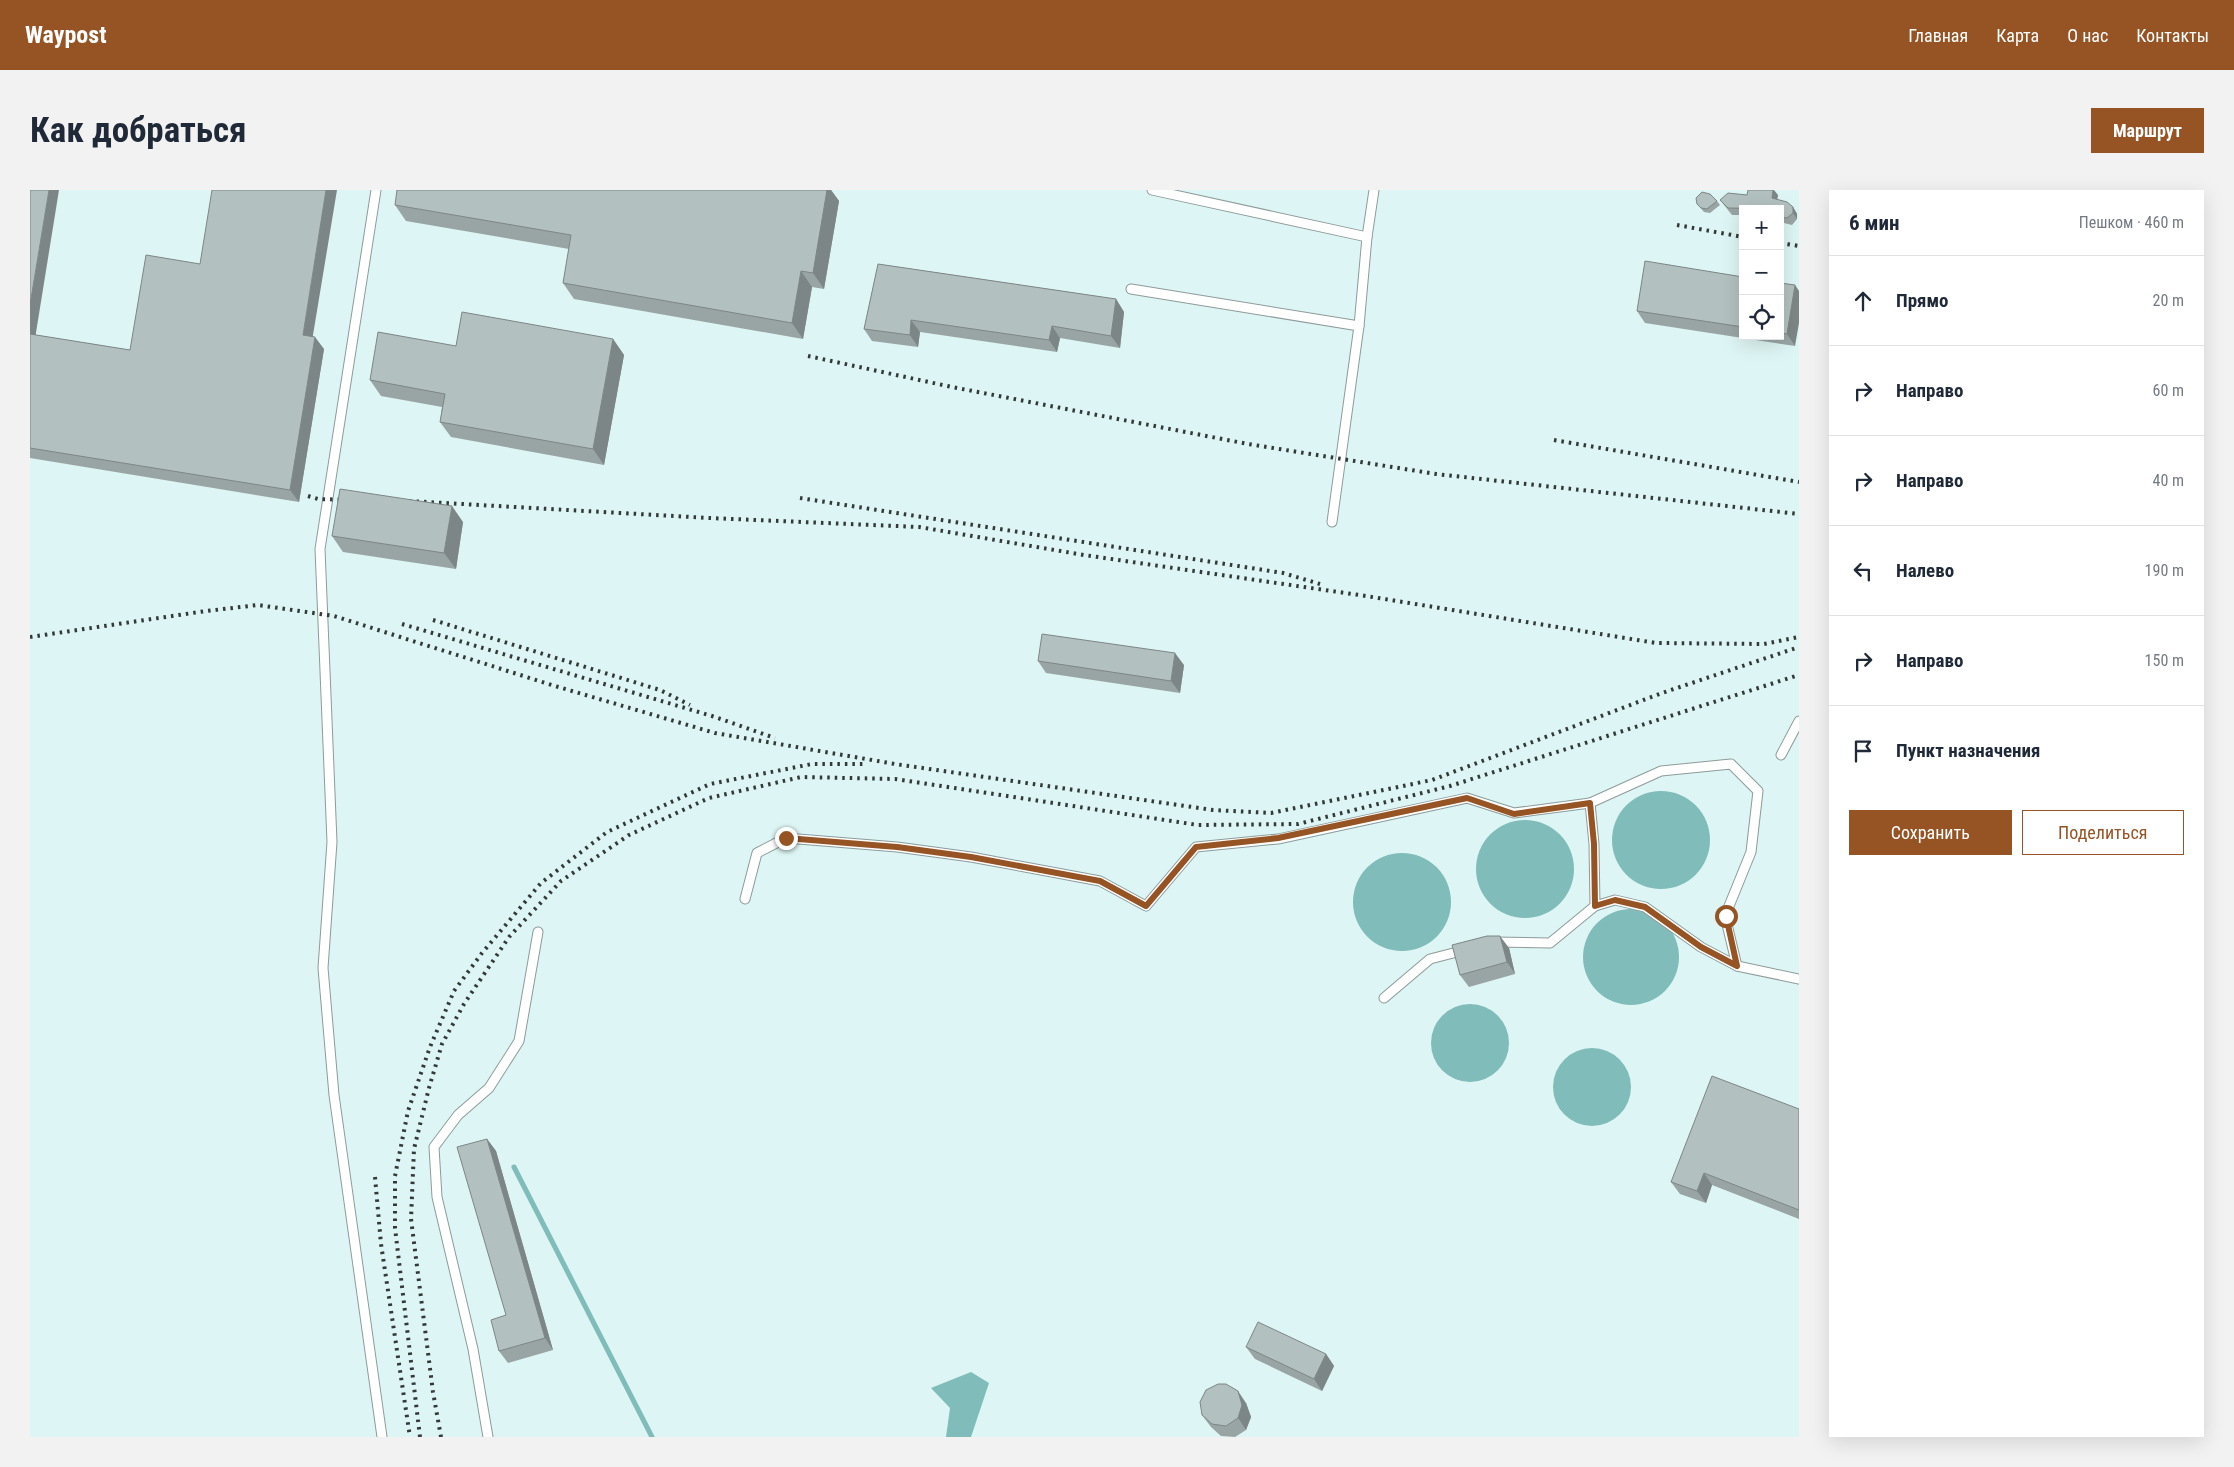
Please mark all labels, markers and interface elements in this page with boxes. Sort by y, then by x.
text: Waypost [25,21,107,49]
text: Главная [1908,25,1968,46]
text: Карта [1996,25,2039,46]
text: О нас [2067,25,2108,46]
text: Контакты [2136,25,2209,46]
button: Маршрут [2091,108,2204,153]
text: Как добраться [30,110,246,151]
map controls [1739,205,1784,340]
button: + [1739,205,1784,250]
text: 6 мин [1849,211,1899,235]
text: Пешком · 460 m [2079,213,2184,232]
button: − [1739,250,1784,295]
icon: ahead [1849,287,1877,315]
text: Прямо [1896,289,1949,312]
text: 20 m [2152,291,2184,310]
button: locate [1739,295,1784,340]
icon: right [1849,377,1877,405]
text: Направо [1896,379,1963,402]
text: 60 m [2152,381,2184,400]
icon: right [1849,467,1877,495]
text: Направо [1896,469,1963,492]
text: 40 m [2152,471,2184,490]
icon: left [1849,557,1877,585]
text: Налево [1896,559,1954,582]
text: 190 m [2145,561,2184,580]
icon: right [1849,647,1877,675]
text: Направо [1896,649,1963,672]
text: 150 m [2145,651,2184,670]
icon: arrive [1849,737,1877,765]
text: Пункт назначения [1896,739,2040,762]
button: Сохранить [1849,810,2012,855]
button: Поделиться [2022,810,2184,855]
route end [775,827,798,850]
route start [1715,905,1738,928]

